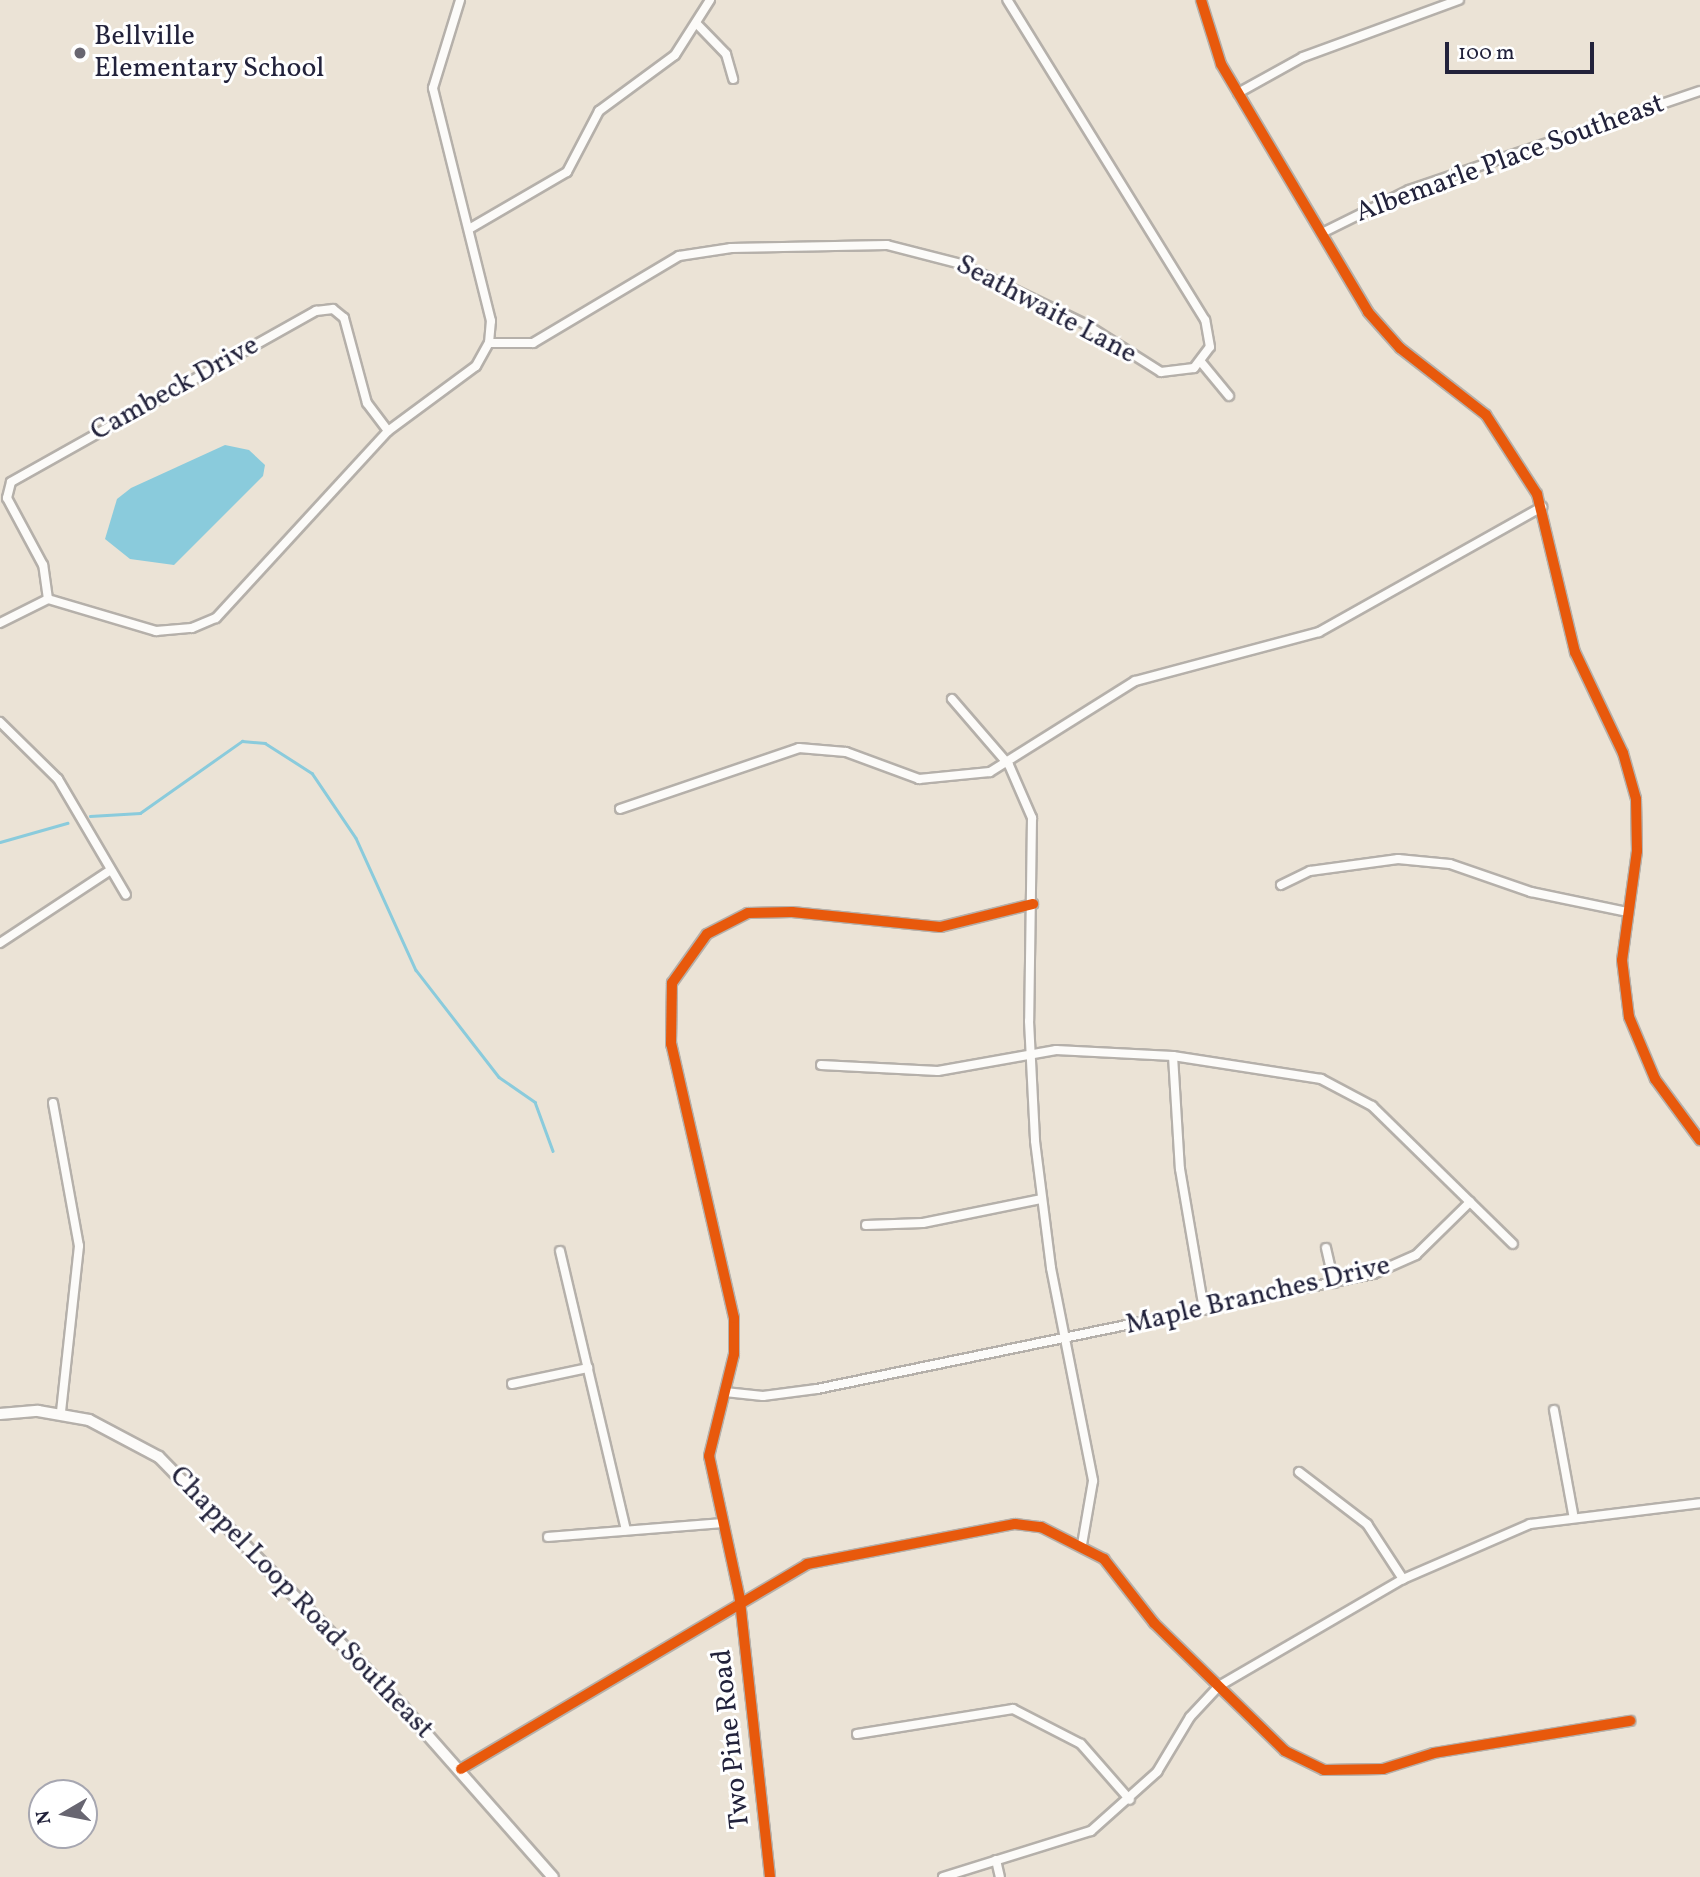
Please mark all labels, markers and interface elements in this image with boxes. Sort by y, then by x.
place label: Bellville Elementary School [94,20,325,86]
scale bar [1448,28,1597,72]
text: 100 m [1458,39,1515,68]
marker: Bellville Elementary School [72,45,88,61]
street label: Albemarle Place Southeast [1351,87,1669,231]
street label: Seathwaite Lane [950,248,1142,372]
street label: Cambeck Drive [85,329,265,449]
street label: Maple Branches Drive [1122,1249,1394,1343]
street label: Chappel Loop Road Southeast [162,1460,440,1746]
street label: Two Pine Road [706,1648,758,1830]
north arrow [28,1779,98,1849]
text: N [30,1808,58,1826]

